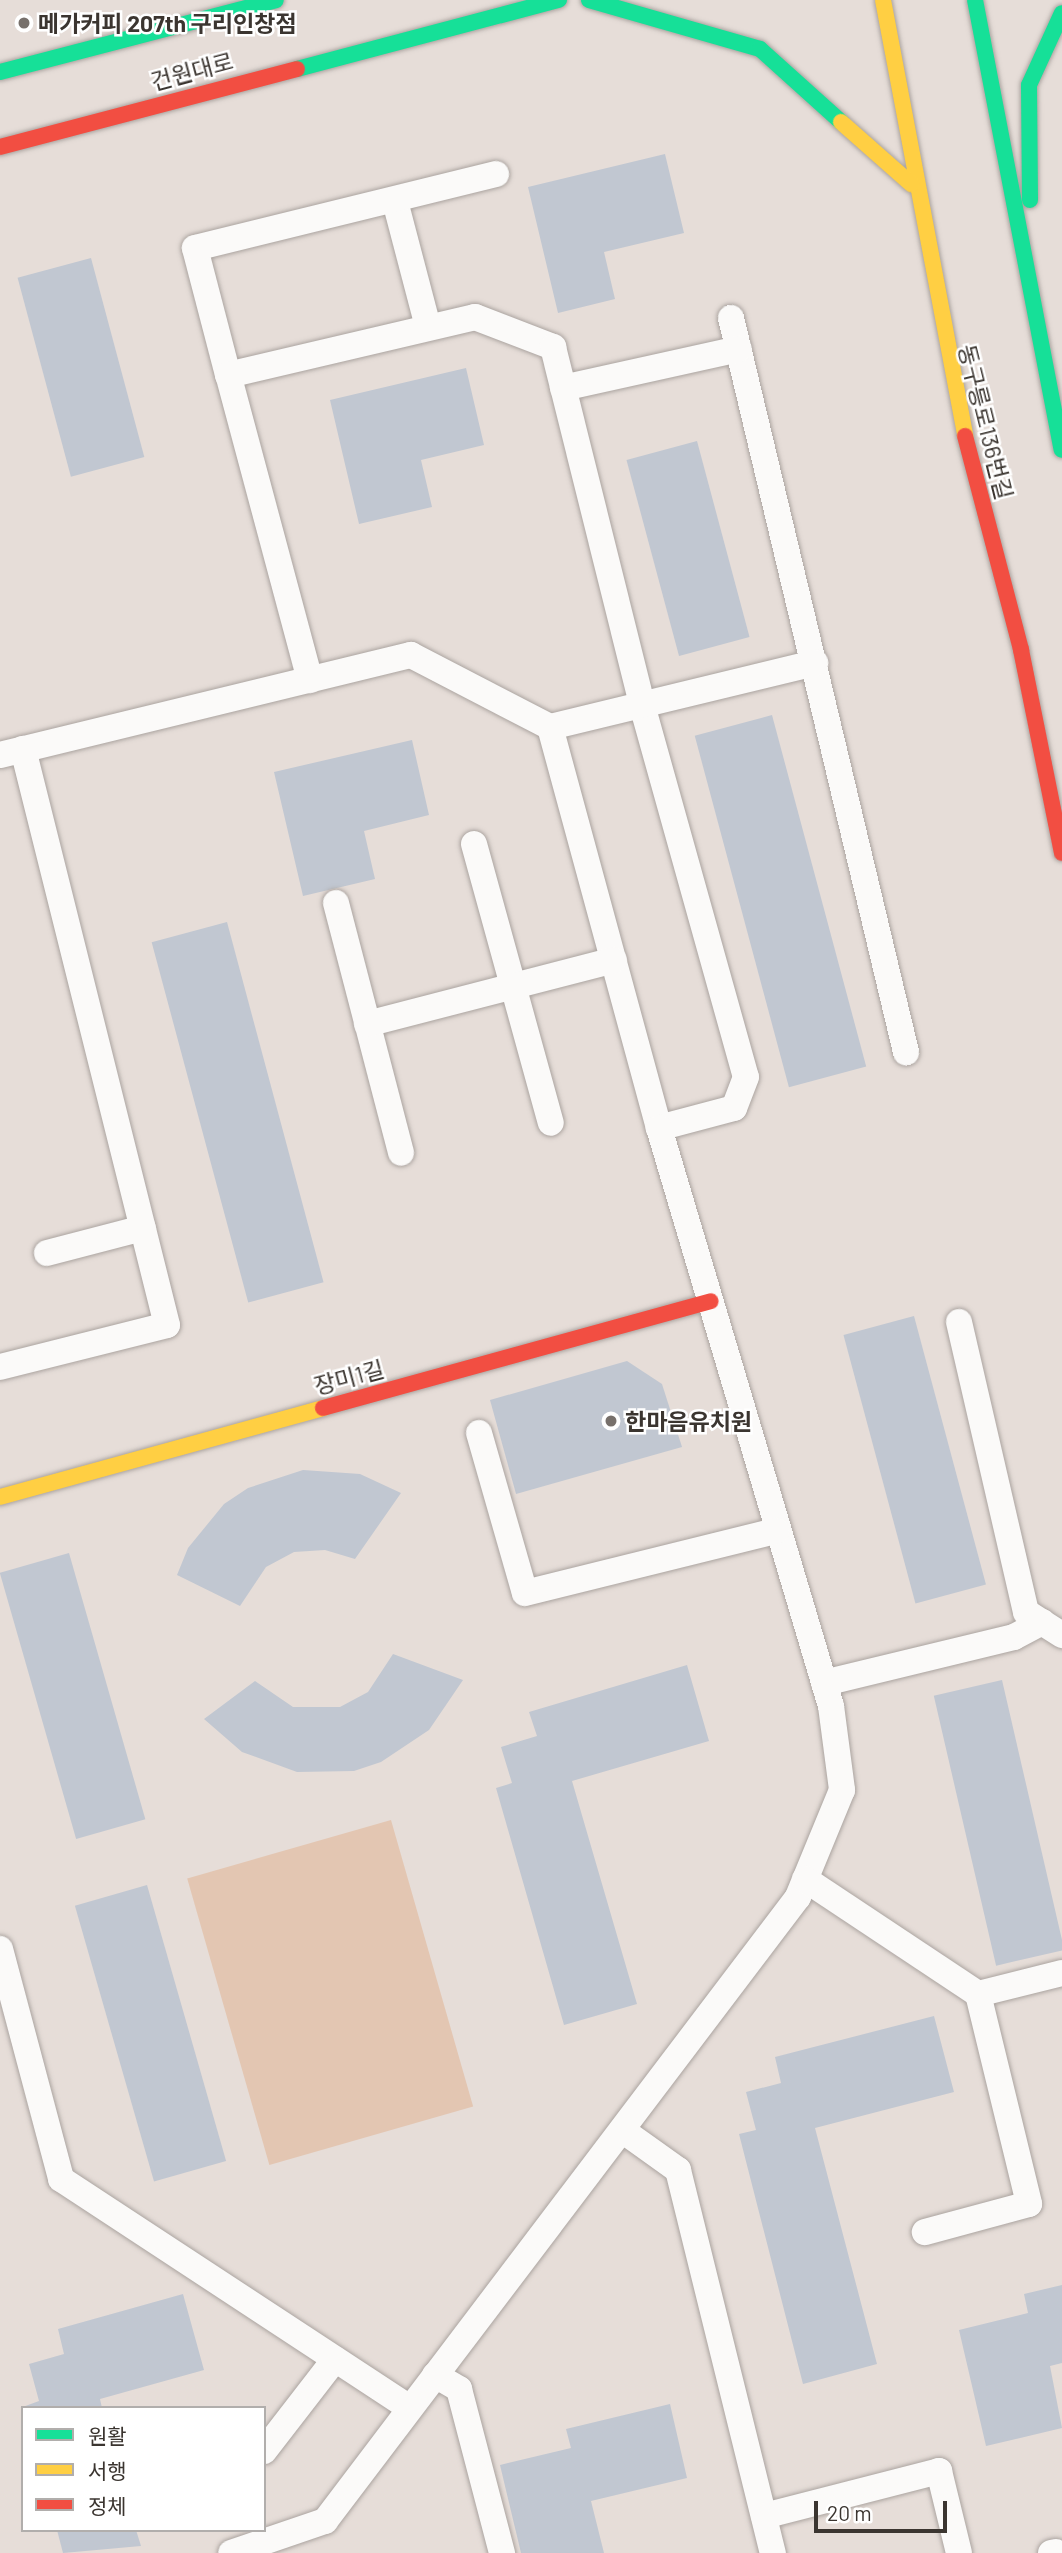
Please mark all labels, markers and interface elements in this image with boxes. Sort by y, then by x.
place label: 메가커피 207th 구리인창점 [38,9,296,37]
marker: 메가커피 207th 구리인창점 [16,15,32,31]
street label: 건원대로 [148,47,236,95]
street label: 동구릉로136번길 [953,342,1019,502]
street label: 장미1길 [311,1354,387,1400]
place label: 한마음유치원 [625,1407,752,1435]
marker: 한마음유치원 [603,1413,619,1429]
legend [21,2406,266,2532]
text: 원활 [88,2423,127,2448]
text: 서행 [88,2458,127,2483]
scale bar [817,2486,950,2530]
text: 정체 [88,2493,127,2518]
text: 20 m [827,2500,872,2525]

